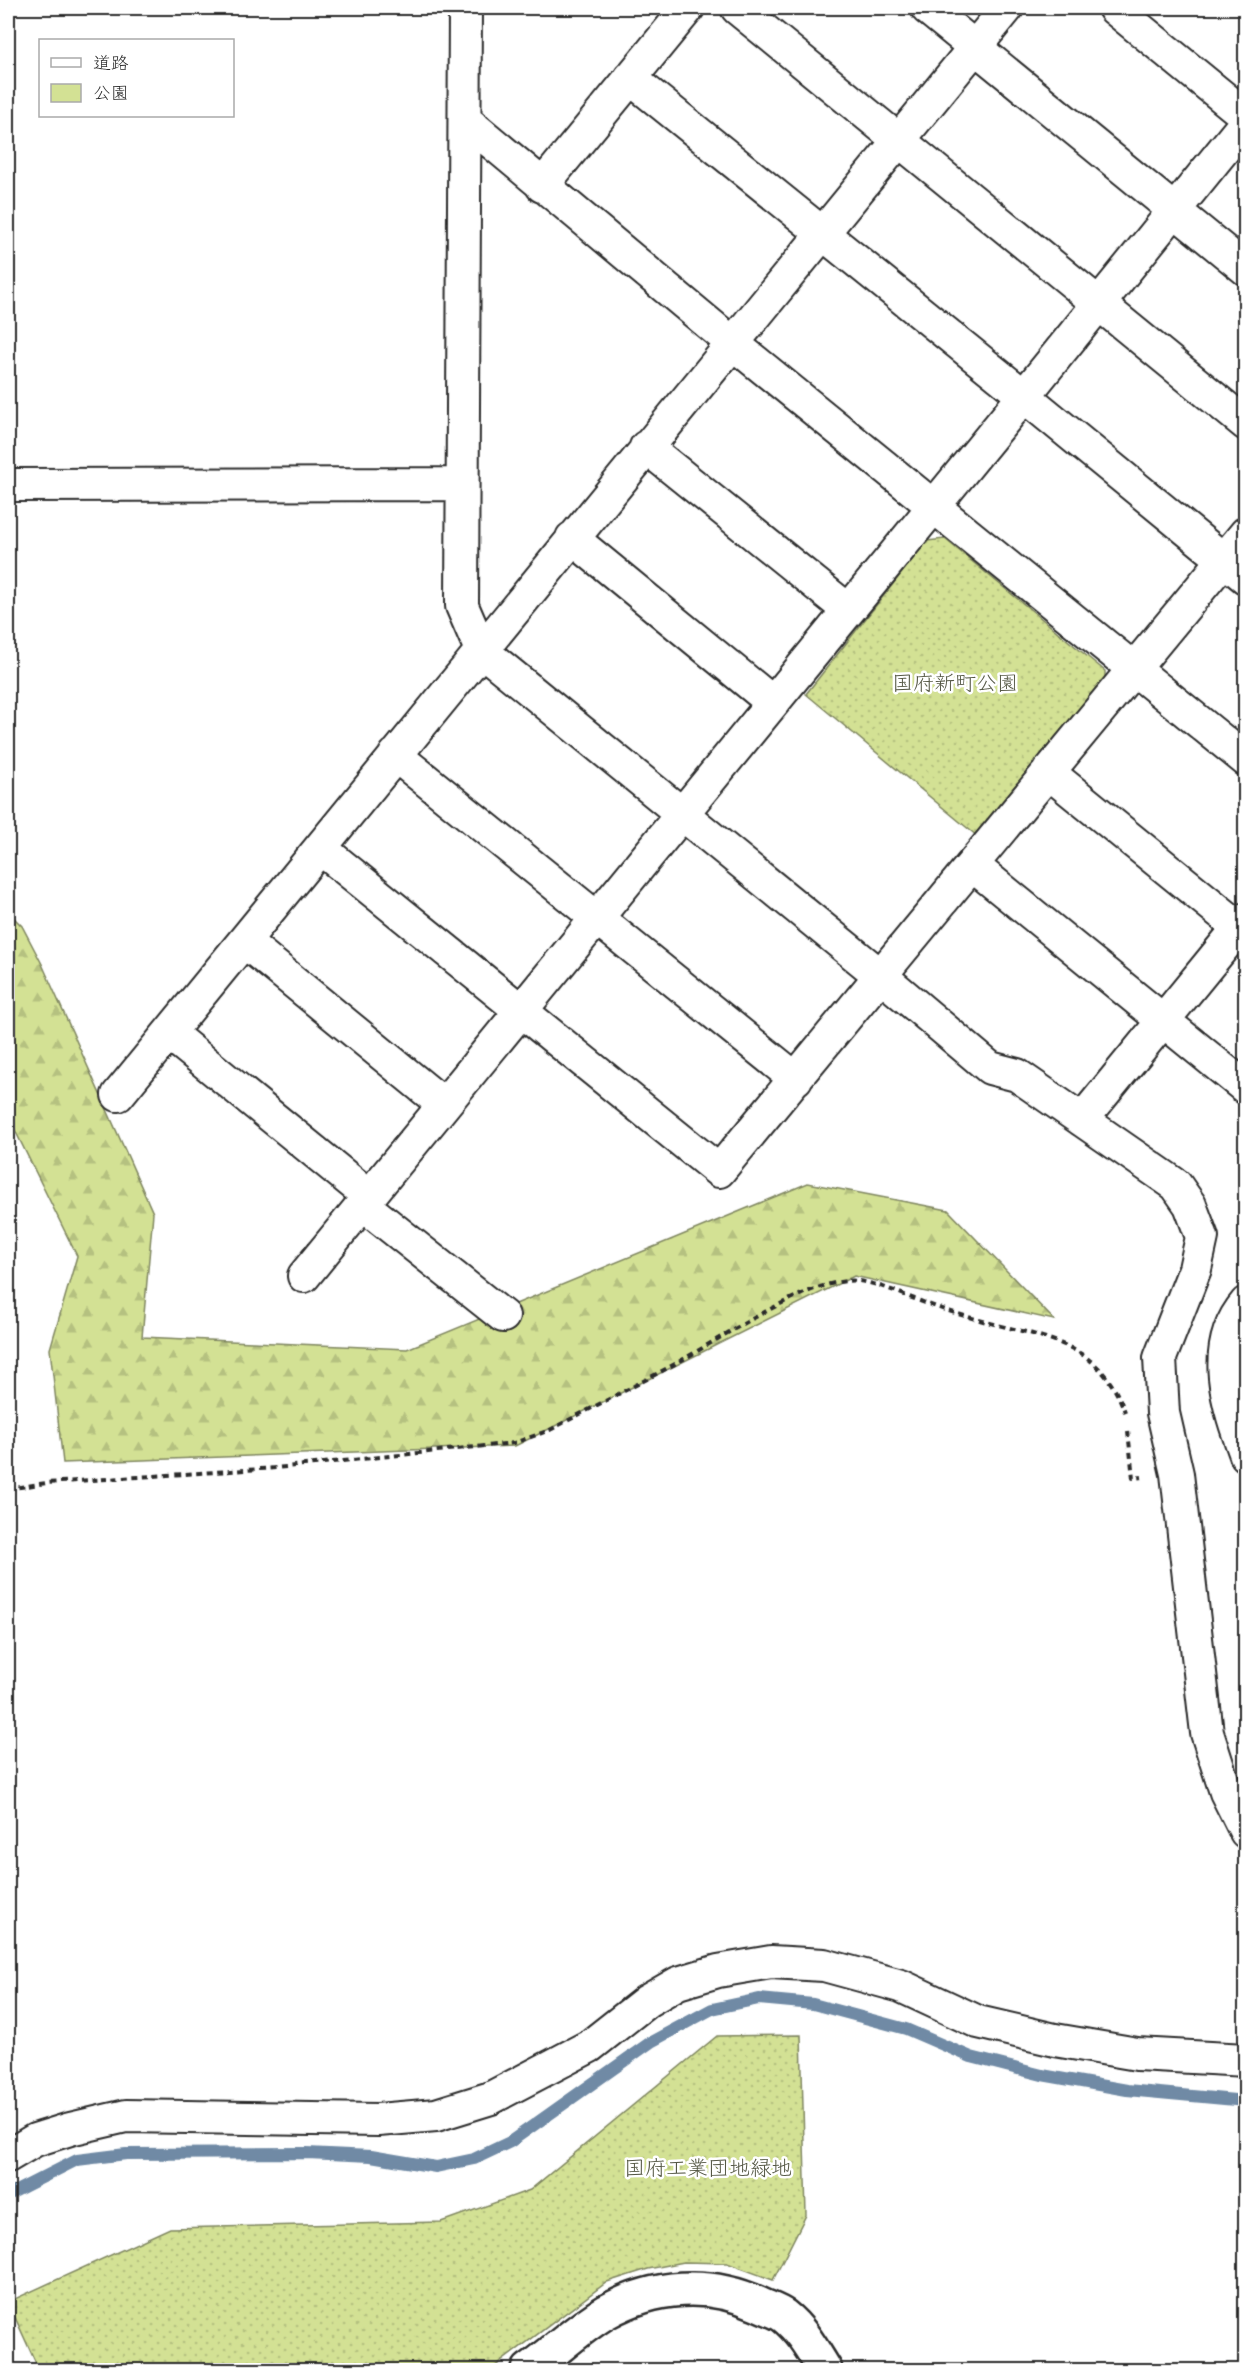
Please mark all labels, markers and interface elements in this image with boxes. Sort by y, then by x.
legend [39,39,234,117]
text: 道路 [93,51,129,74]
text: 公園 [93,81,129,104]
park label: 国府新町公園 [892,669,1018,696]
park label: 国府工業団地緑地 [624,2154,792,2181]

